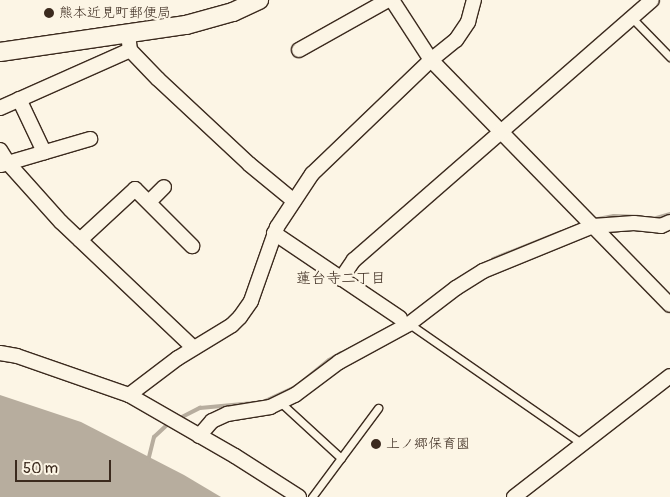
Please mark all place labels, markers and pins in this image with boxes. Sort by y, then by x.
place label: 熊本近見町郵便局 [59,5,171,21]
marker: 熊本近見町郵便局 [43,7,55,19]
place label: 上ノ郷保育園 [386,436,470,452]
marker: 上ノ郷保育園 [370,438,382,450]

